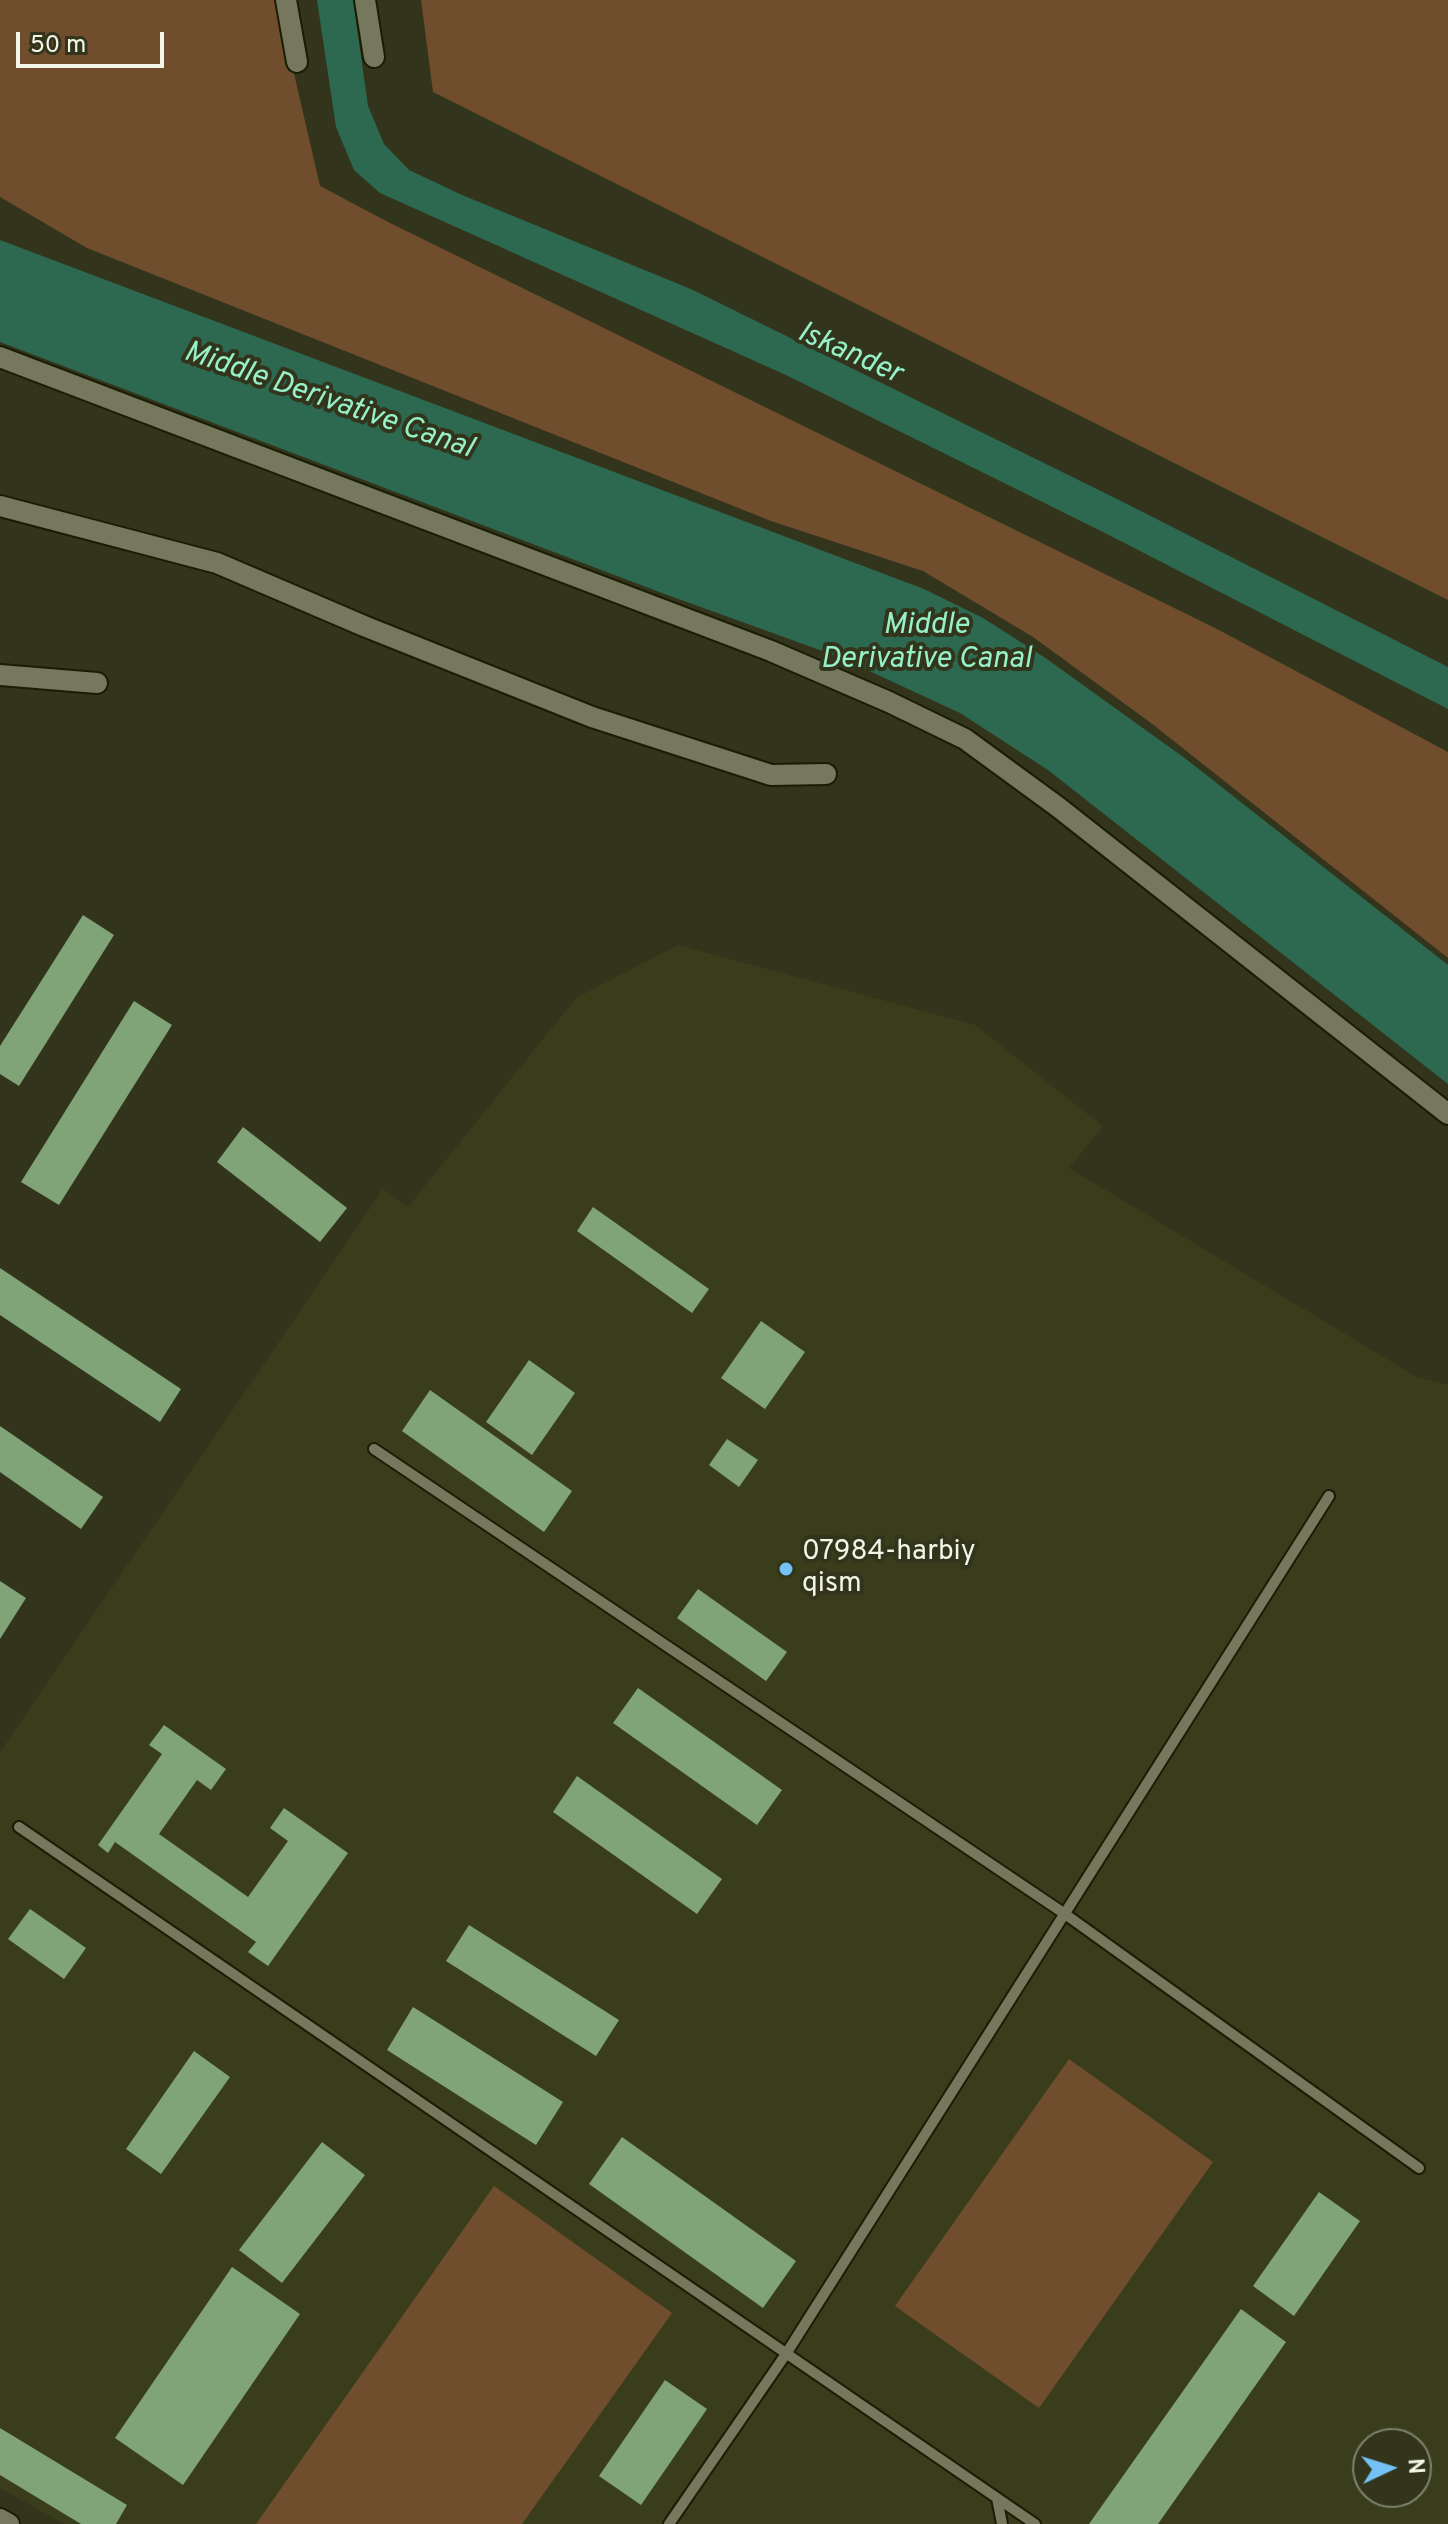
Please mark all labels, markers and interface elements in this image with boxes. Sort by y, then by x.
scale bar [20,16,168,66]
text: 50 m [30,31,86,61]
water label: Iskander [791,316,907,394]
water label: Middle Derivative Canal [178,336,478,468]
water label: Middle Derivative Canal [821,609,1031,680]
place label: 07984-harbiy qism [802,1536,976,1602]
marker: 07984-harbiy qism [777,1560,795,1578]
north arrow [1352,2428,1432,2508]
text: N [1400,2458,1428,2475]

